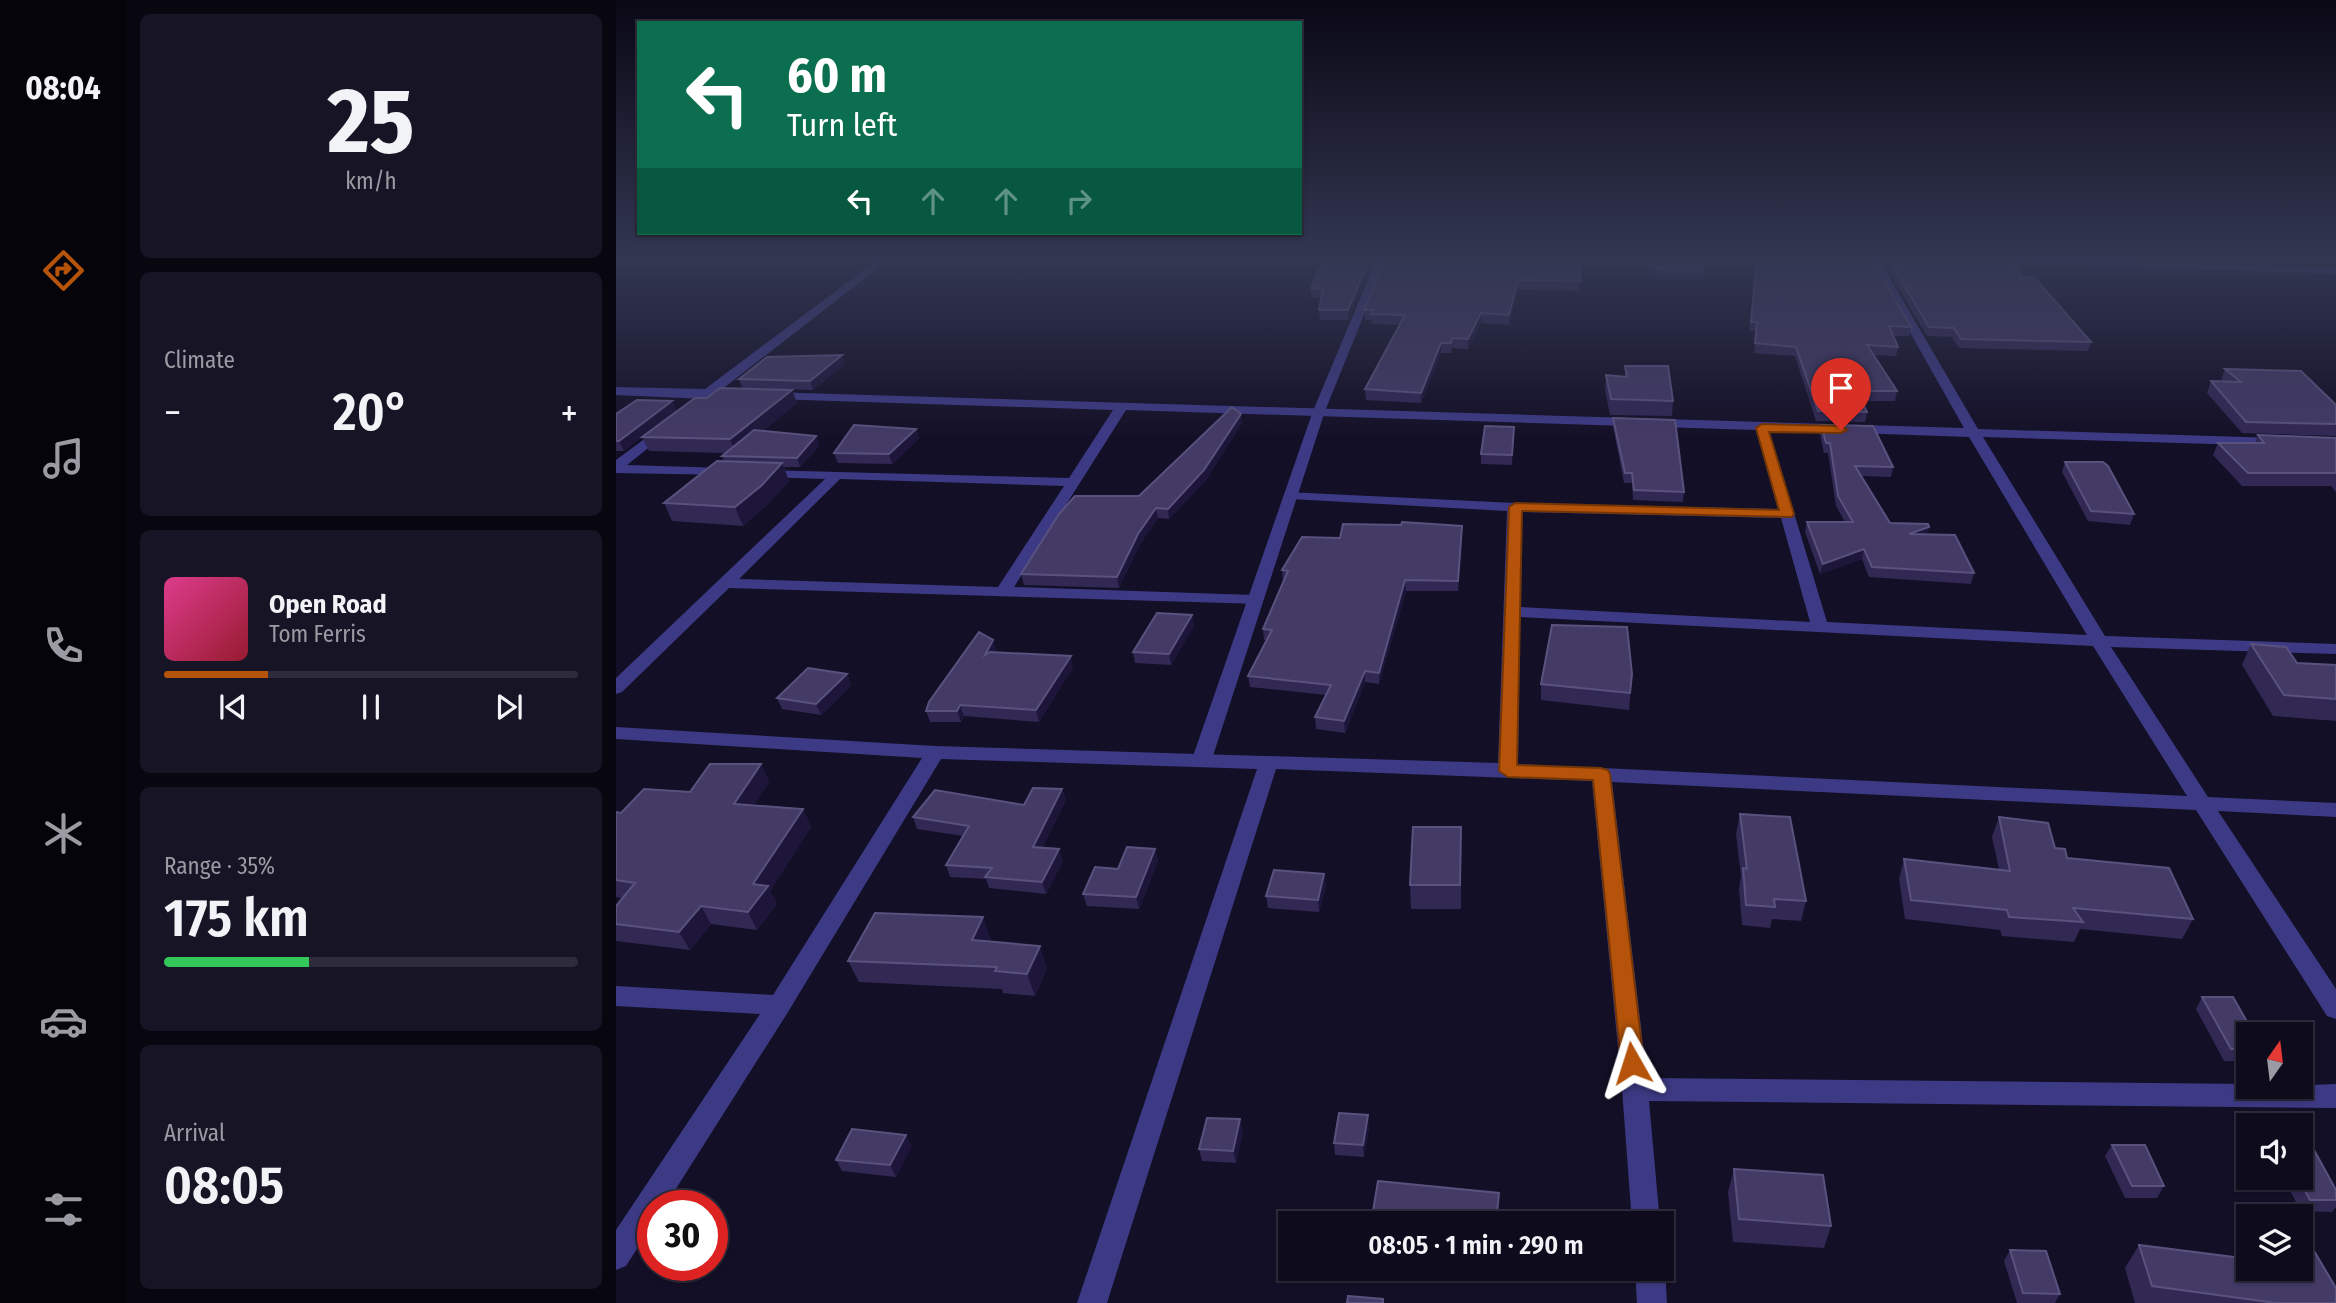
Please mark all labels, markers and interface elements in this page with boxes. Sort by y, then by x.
text: 60 m [787,46,887,105]
icon: left [672,49,763,140]
text: 25 [328,67,414,176]
text: 08:04 [25,69,101,107]
text: Turn left [787,106,897,144]
text: km/h [345,167,397,195]
icon: left [841,182,879,220]
icon: ahead [914,182,952,220]
icon: ahead [987,182,1025,220]
icon: right [1060,182,1098,220]
icon: directions [39,246,88,295]
text: Climate [164,346,235,374]
pin [1811,358,1871,430]
icon: arrive [1822,369,1860,407]
text: 20° [333,381,409,444]
text: − [164,390,181,436]
text: + [561,390,578,436]
icon: music [39,434,88,483]
text: Open Road [269,589,387,620]
text: Tom Ferris [269,620,366,648]
icon: phone [39,621,88,670]
icon: previous [214,688,252,726]
icon: pause [352,688,390,726]
icon: next [490,688,528,726]
icon: climate [39,809,88,858]
text: Range · 35% [164,852,275,880]
text: 175 km [164,887,309,950]
icon: car [39,997,88,1046]
north arrow [2236,1022,2314,1099]
map controls [2236,1022,2313,1281]
position arrow [1595,1026,1669,1100]
button: sound [2236,1113,2313,1190]
text: Arrival [164,1119,225,1147]
text: 08:05 [164,1154,284,1217]
icon: filters [39,1185,88,1234]
speed limit sign: 30 [637,1190,728,1281]
button: layers [2236,1204,2313,1281]
text: 08:05 · 1 min · 290 m [1368,1230,1584,1261]

